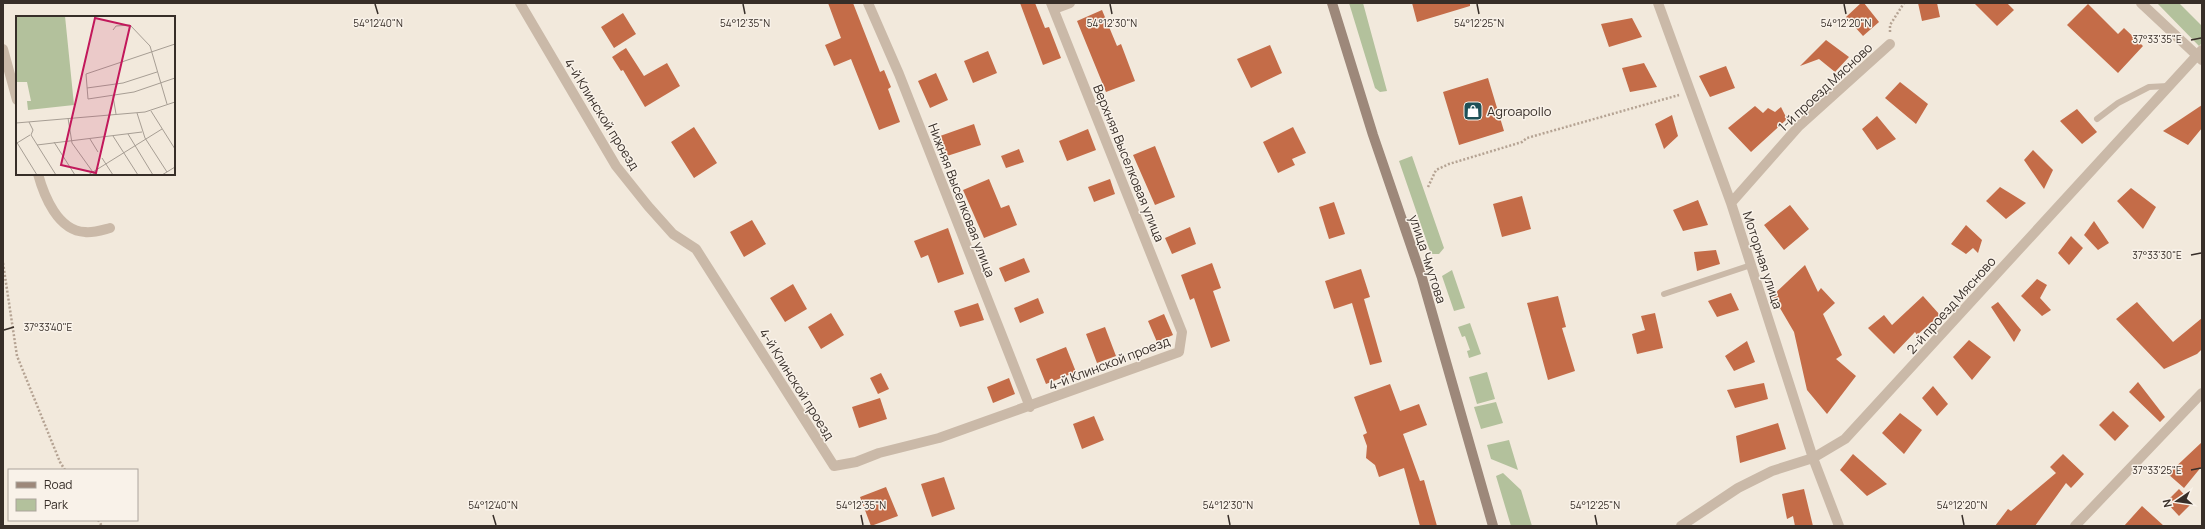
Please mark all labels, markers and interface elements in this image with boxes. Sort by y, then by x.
inset map [16,16,175,175]
text: 54°12'40"N [353,16,403,30]
text: 54°12'35"N [720,16,770,30]
text: 54°12'30"N [1087,16,1137,30]
text: 54°12'25"N [1454,16,1504,30]
text: 54°12'20"N [1821,16,1871,30]
text: 37°33'35"E [2132,32,2182,46]
street label: 1-й проезд Мясново [1774,38,1876,136]
street label: 4-й Клинской проезд [560,55,644,173]
street label: Верхняя Выселковая улица [1089,82,1169,244]
shop icon: Agroapollo [1462,100,1484,122]
place label: Agroapollo [1487,102,1552,120]
street label: Нижняя Выселковая улица [924,120,1000,280]
street label: Моторная улица [1739,209,1787,311]
street label: улица Чмутова [1405,213,1451,305]
text: 37°33'30"E [2132,248,2182,262]
street label: 2-й проезд Мясново [1902,252,2000,358]
text: 37°33'40"E [24,320,73,334]
street label: 4-й Клинской проезд [755,325,839,443]
street label: 4-й Клинской проезд [1046,331,1172,394]
text: 37°33'25"E [2132,463,2182,477]
legend [8,469,138,521]
text: Road [44,476,72,493]
north arrow [2157,481,2197,521]
text: Park [44,496,69,513]
text: 54°12'40"N [468,498,518,512]
text: 54°12'35"N [836,498,886,512]
text: 54°12'30"N [1203,498,1253,512]
text: 54°12'25"N [1570,498,1620,512]
text: 54°12'20"N [1937,498,1987,512]
text: N [2159,498,2175,509]

